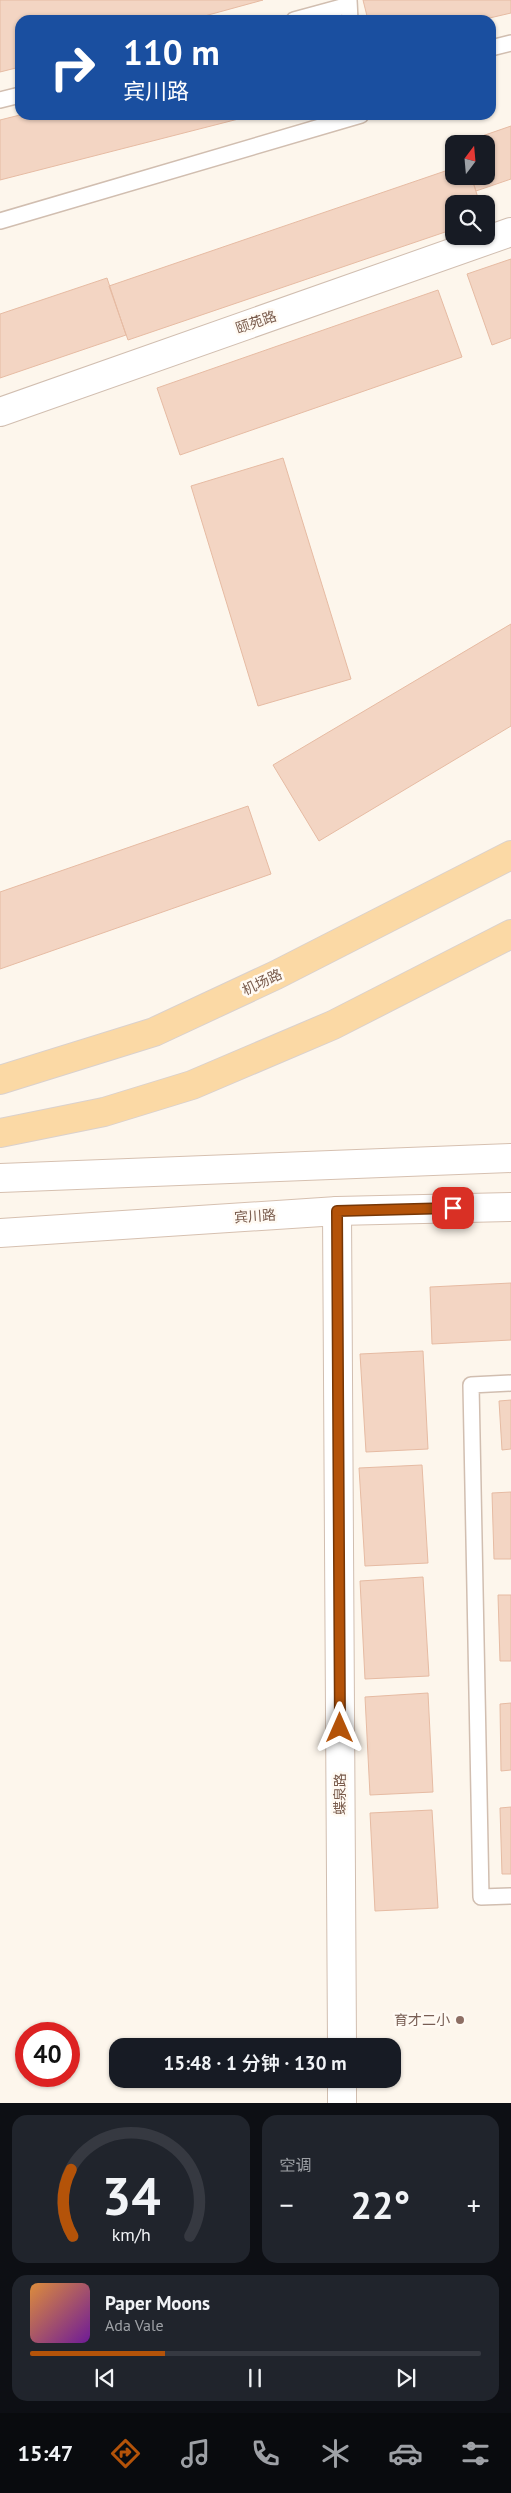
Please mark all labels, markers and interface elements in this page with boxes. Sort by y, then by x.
text: 110 m [123,29,220,75]
icon: right [40,35,105,100]
text: 宾川路 [123,77,189,105]
north arrow [445,135,495,185]
map controls [445,135,495,245]
button: search [445,195,495,245]
street label: 颐苑路 [233,307,279,337]
street label: 机场路 [239,965,285,999]
pin [432,1187,474,1229]
icon: arrive [439,1194,467,1222]
street label: 宾川路 [233,1206,277,1226]
position arrow [313,1701,365,1753]
street label: 蝶泉路 [331,1773,349,1815]
place label: 育才二小 [394,2011,450,2029]
marker: 育才二小 [454,2014,466,2026]
speed limit sign: 40 [15,2022,80,2087]
text: 15:48 · 1 分钟 · 130 m [163,2051,347,2075]
text: 空调 [280,2155,312,2175]
text: 34 [101,2162,160,2229]
text: 22° [350,2180,410,2229]
text: − [280,2186,294,2223]
text: + [467,2186,481,2223]
text: km/h [111,2223,150,2246]
text: Paper Moons [105,2291,210,2315]
text: Ada Vale [105,2315,164,2335]
icon: previous [91,2364,119,2392]
icon: pause [241,2364,269,2392]
icon: next [392,2364,420,2392]
icon: directions [108,2436,143,2471]
icon: music [178,2436,213,2471]
icon: phone [248,2436,283,2471]
icon: climate [318,2436,353,2471]
icon: car [388,2436,423,2471]
icon: filters [458,2436,493,2471]
text: 15:47 [18,2439,73,2467]

